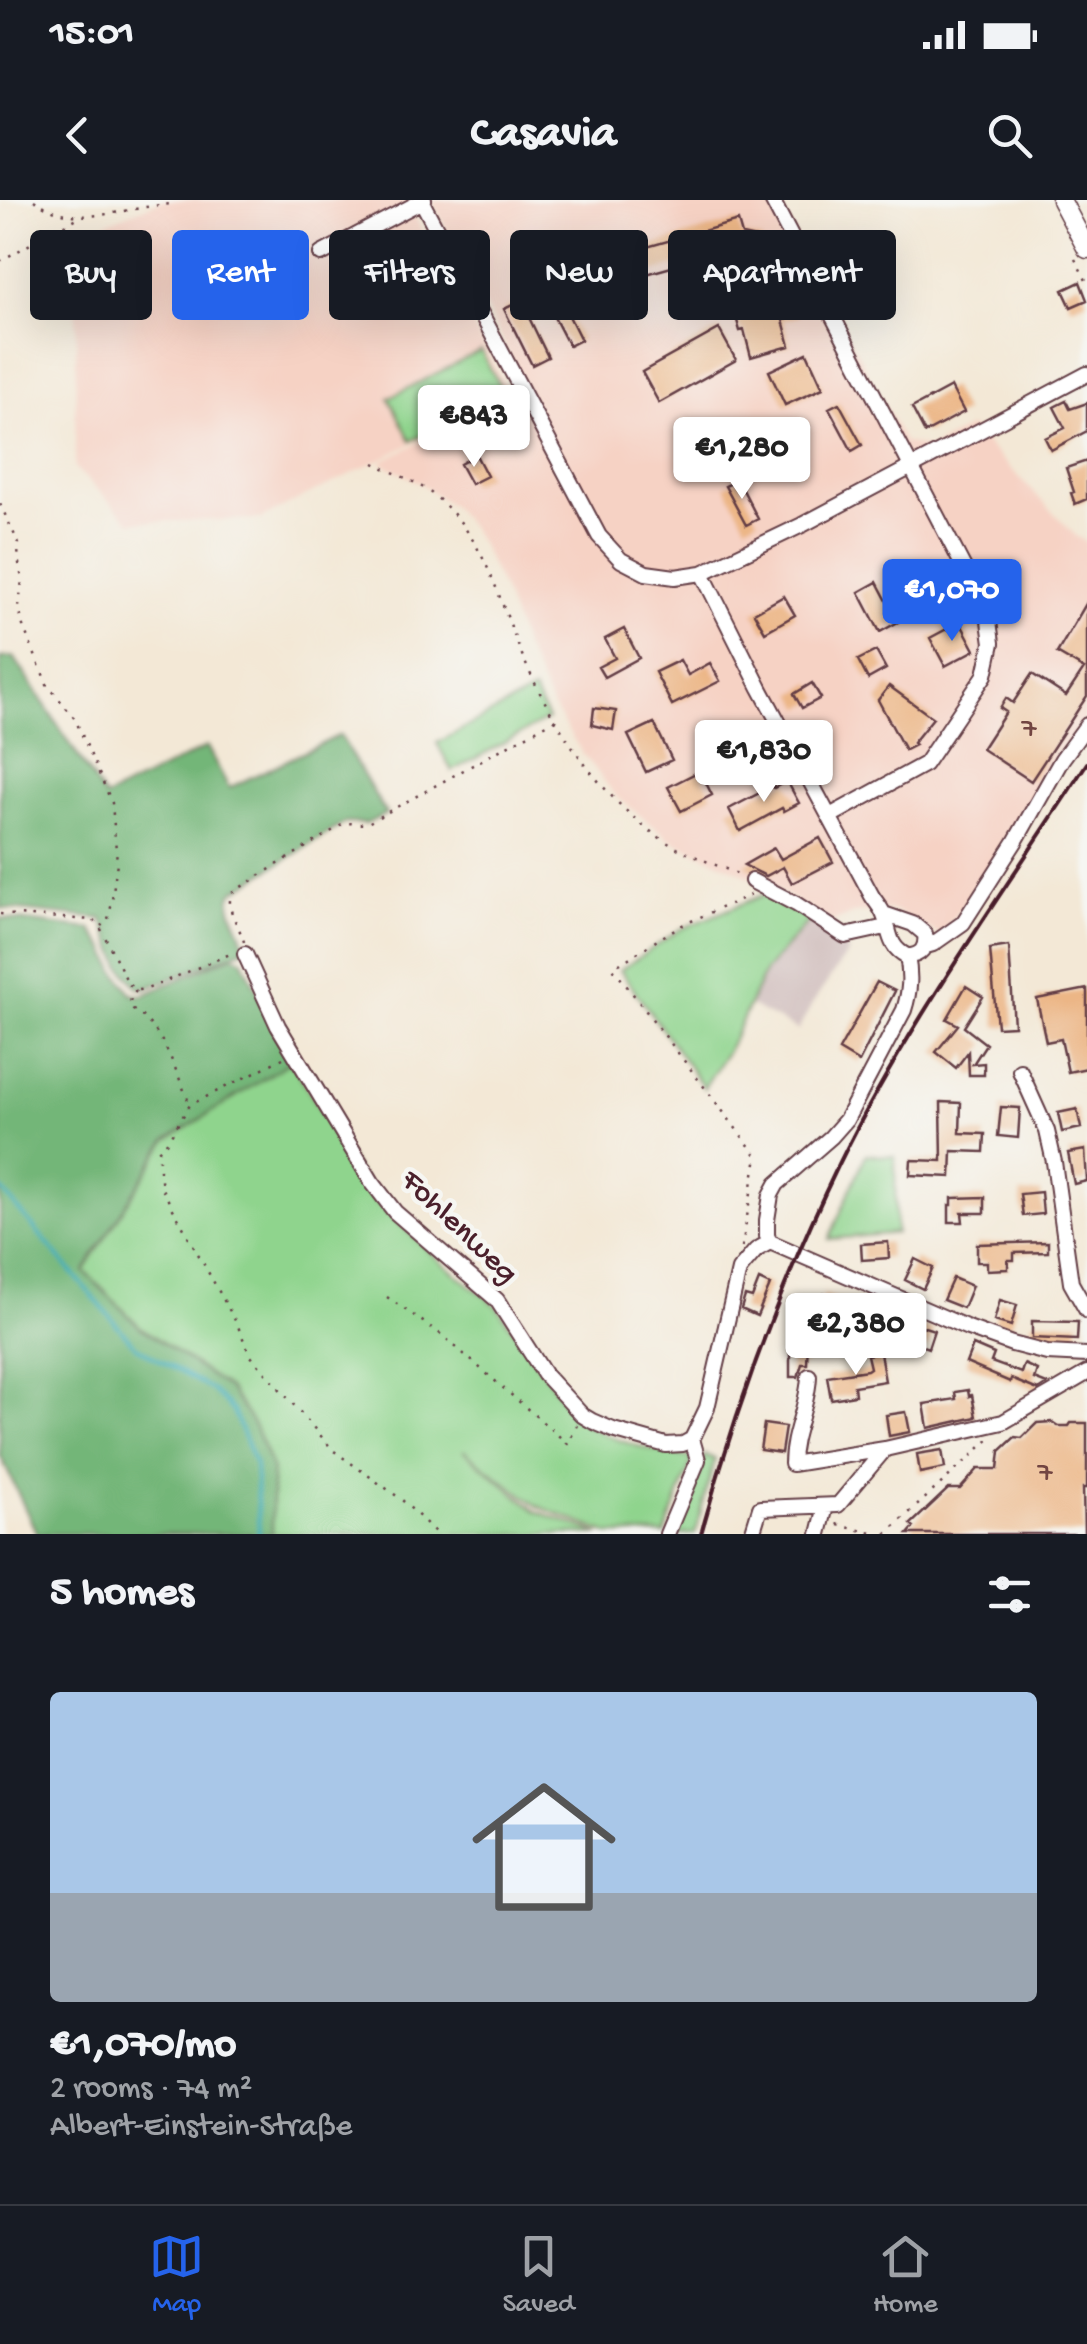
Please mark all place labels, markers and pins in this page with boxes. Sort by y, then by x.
pin: €843 [415,385,533,470]
pin: €1,280 [661,417,823,502]
pin: €1,070 [871,559,1033,644]
pin: €1,830 [683,720,845,805]
pin: €2,380 [775,1293,937,1378]

